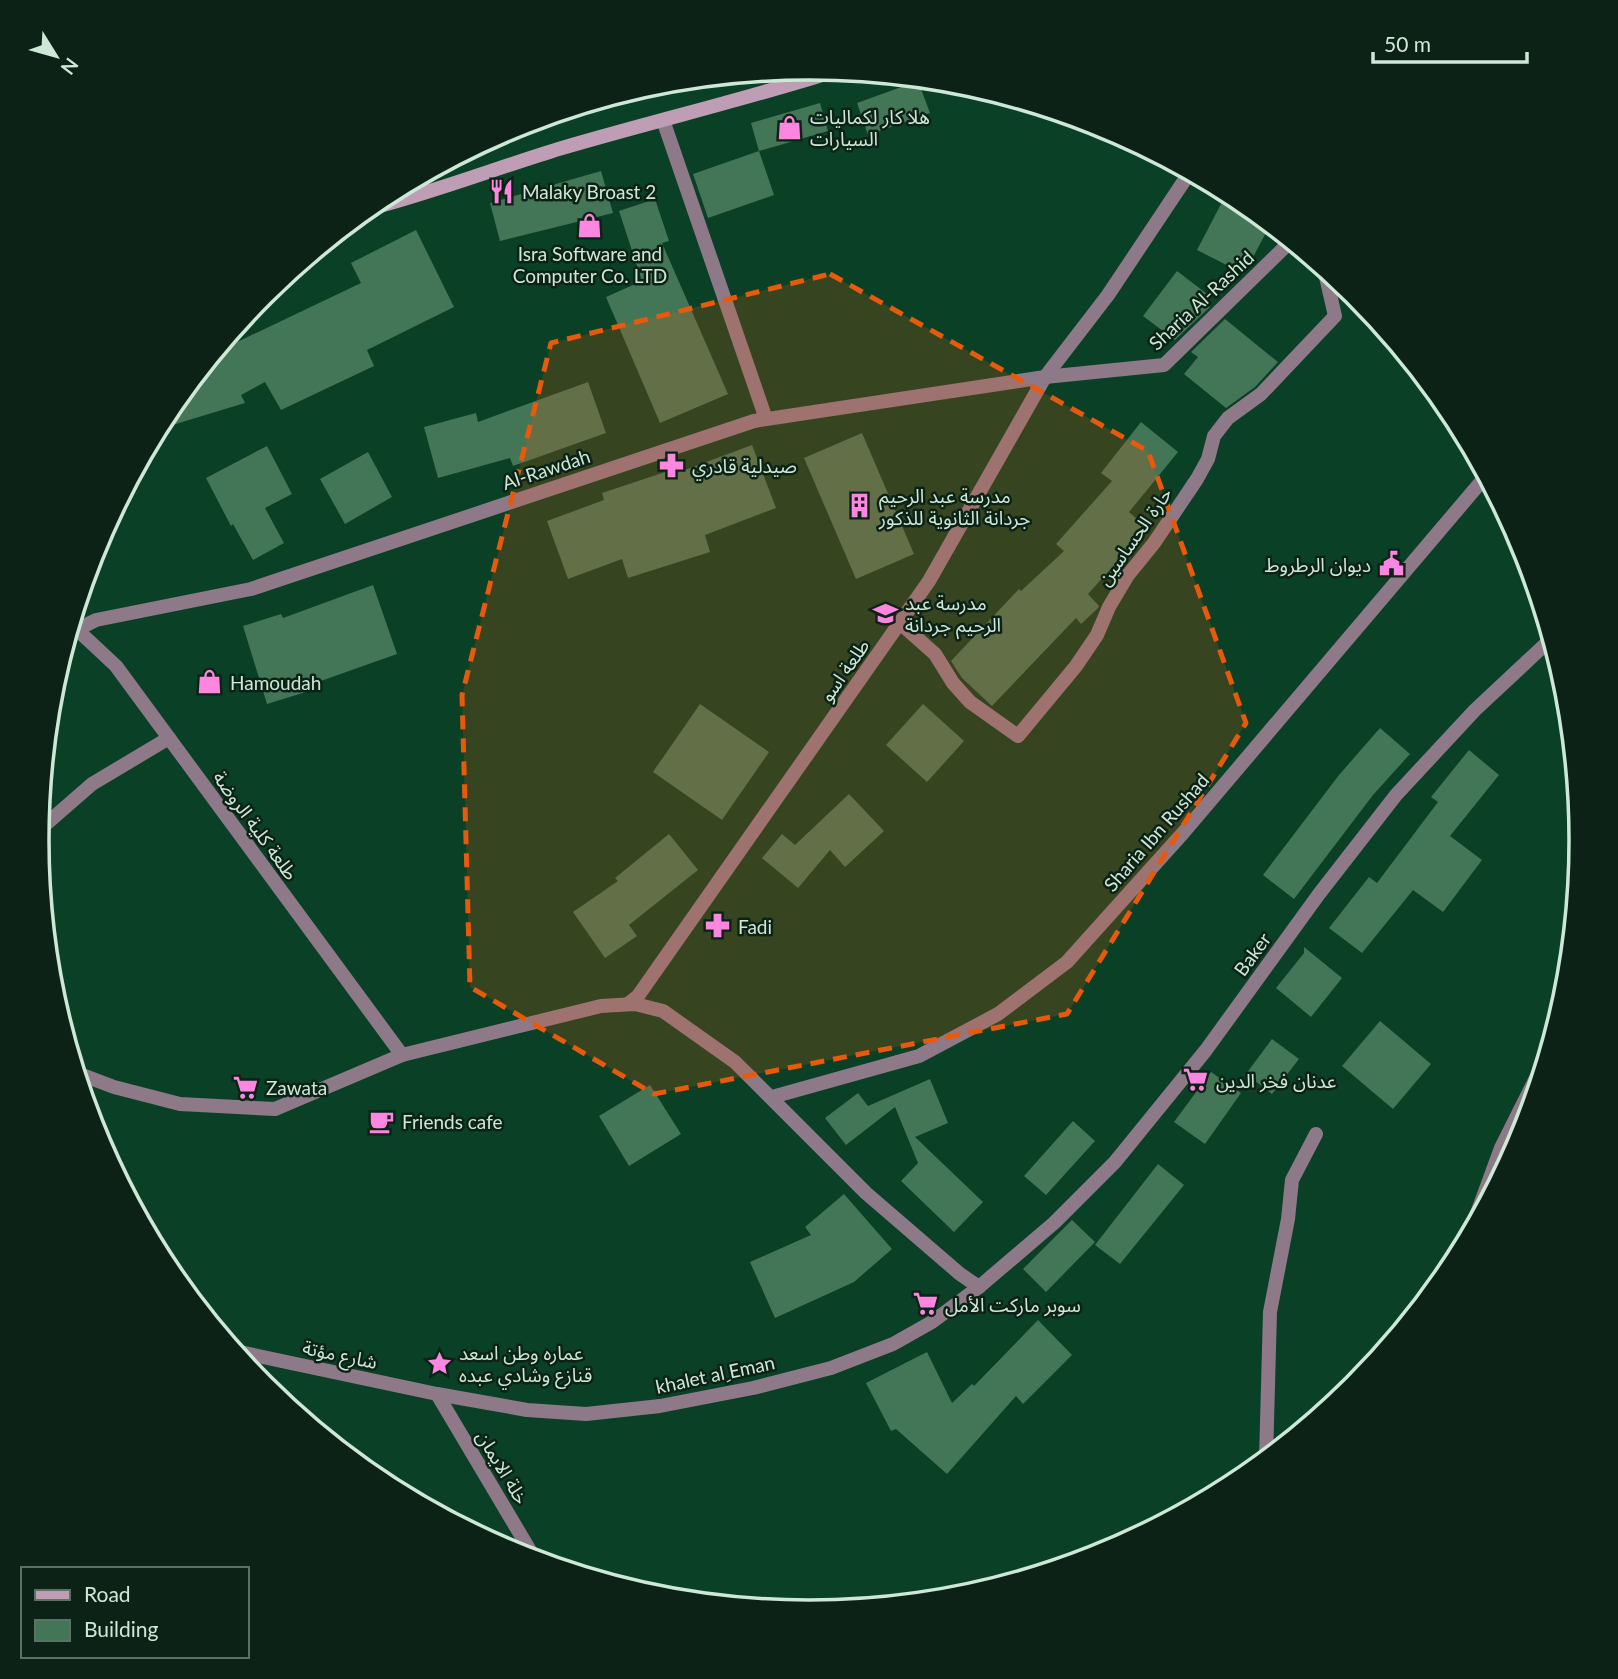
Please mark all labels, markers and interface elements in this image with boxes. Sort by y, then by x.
north arrow [21,21,91,91]
scale bar [1373,21,1527,65]
text: 50 m [1384,31,1431,56]
text: N [56,54,84,79]
place label: هلا كار لكماليات السيارات [810,105,930,151]
shop icon: هلا كار لكماليات السيارات [776,113,804,141]
restaurant icon: Malaky Broast 2 [488,177,516,205]
place label: Malaky Broast 2 [522,180,656,203]
shop icon: Isra Software and Computer Co. LTD [576,211,604,239]
place label: Isra Software and Computer Co. LTD [513,242,667,287]
street label: Sharia Al-Rashid [1144,246,1258,354]
street label: Al-Rawdah [499,444,593,494]
pharmacy icon: صيدلية قادري [658,451,686,479]
place label: صيدلية قادري [692,454,797,481]
street label: حارة الحساسين [1092,482,1177,590]
place label: مدرسة عبد الرحيم جردانة الثانوية للذكور [878,484,1030,530]
building icon: مدرسة عبد الرحيم جردانة الثانوية للذكور [845,492,873,520]
public building icon: ديوان الرطروط [1377,550,1405,578]
place label: ديوان الرطروط [1265,553,1371,577]
place label: مدرسة عبد الرحيم جردانة [905,591,1001,640]
school or university icon: مدرسة عبد الرحيم جردانة [871,599,899,627]
street label: طلعة اسو [814,634,875,706]
shop icon: Hamoudah [196,668,224,696]
place label: Hamoudah [230,671,321,694]
street label: طلعة كلية الروضة [208,766,303,885]
street label: Sharia Ibn Rushad [1099,769,1213,895]
pharmacy icon: Fadi [704,912,732,940]
place label: Fadi [738,915,772,938]
street label: Baker [1229,928,1275,980]
supermarket icon: عدنان فخر الدين [1182,1066,1210,1094]
place label: عدنان فخر الدين [1216,1069,1336,1093]
supermarket icon: Zawata [232,1073,260,1101]
place label: Zawata [266,1076,327,1099]
cafe icon: Friends cafe [368,1107,396,1135]
place label: Friends cafe [402,1110,503,1133]
supermarket icon: سوبر ماركت الأمل [911,1290,939,1318]
place label: سوبر ماركت الأمل [945,1293,1081,1317]
street label: شارع مؤتة [300,1335,379,1376]
place label: عماره وطن اسعد قنازع وشادي عبده [459,1341,592,1390]
place icon: عماره وطن اسعد قنازع وشادي عبده [425,1349,453,1377]
street label: khalet al ِEman [653,1350,777,1398]
street label: خلة الايمان [472,1426,534,1508]
legend [21,1567,248,1658]
text: Road [84,1581,131,1606]
text: Building [84,1616,159,1641]

